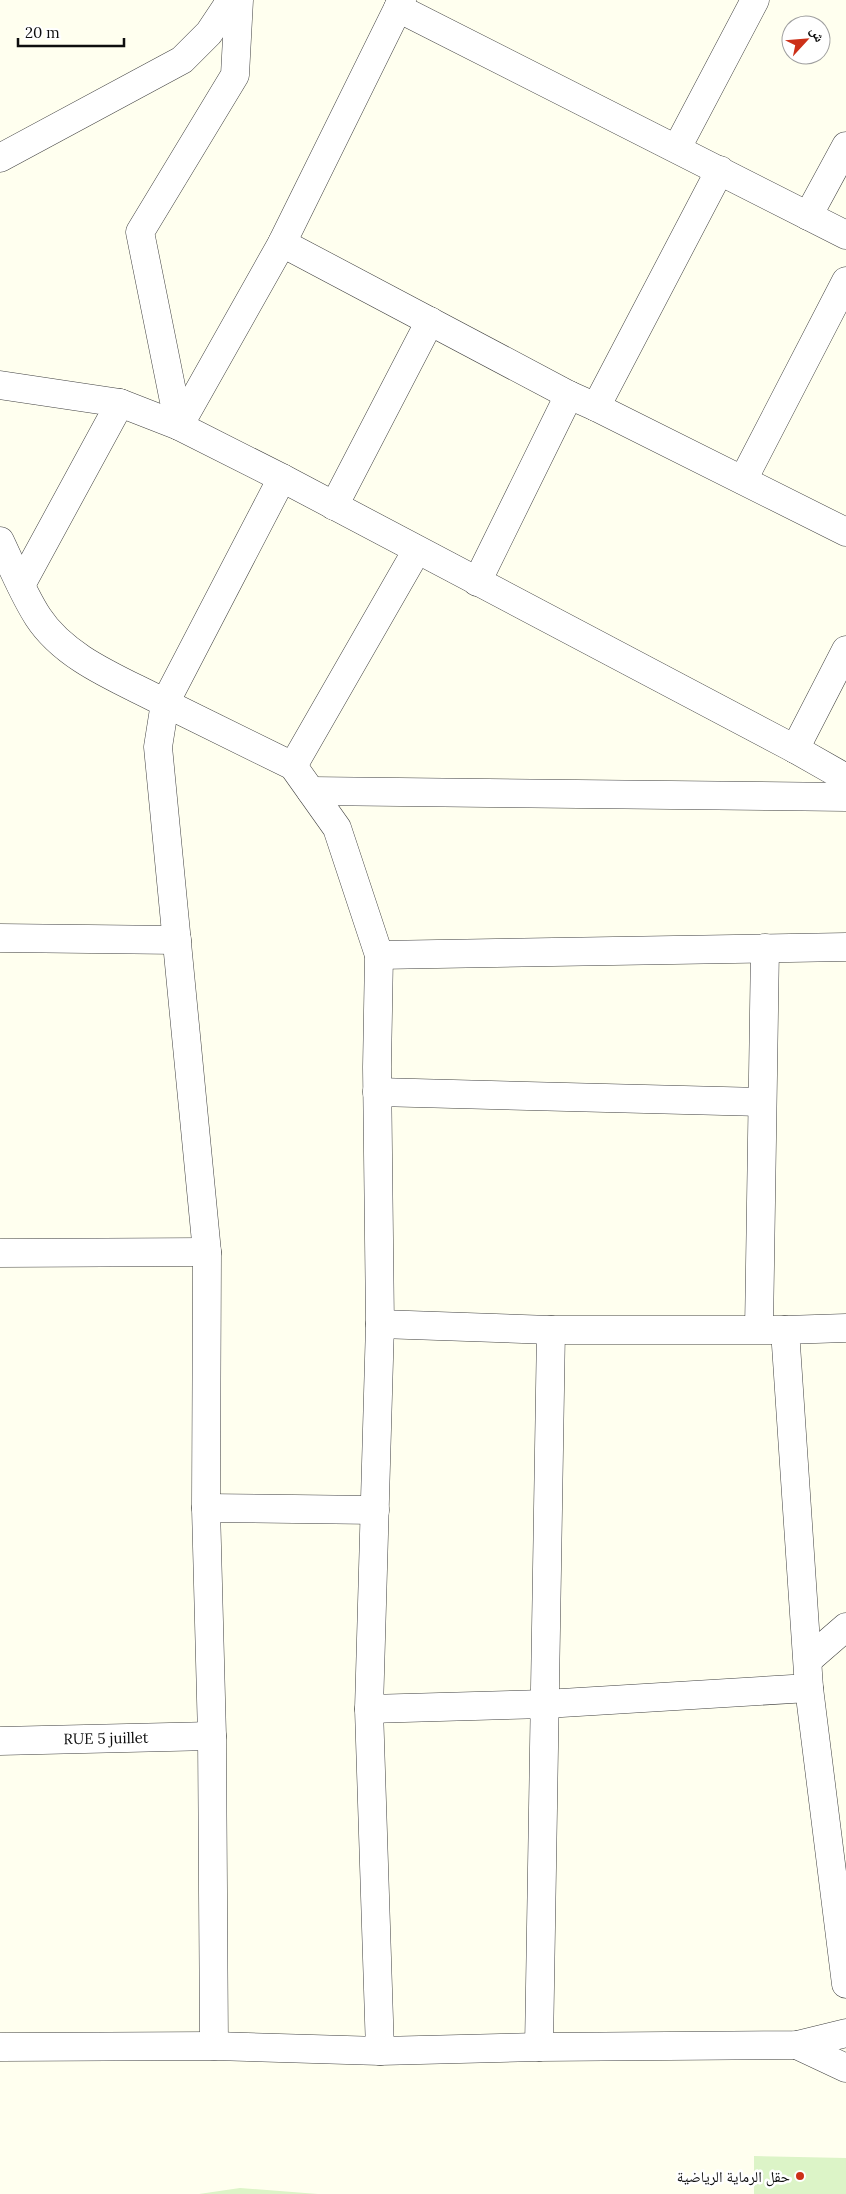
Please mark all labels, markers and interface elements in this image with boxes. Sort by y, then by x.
scale bar [18,15,124,47]
north arrow [781,15,831,65]
text: 20 m [25,23,60,42]
text: ش [806,24,829,45]
street label: RUE 5 juillet [63,1728,149,1748]
place label: حقل الرماية الرياضية [677,2167,790,2187]
marker: حقل الرماية الرياضية [794,2170,806,2182]

